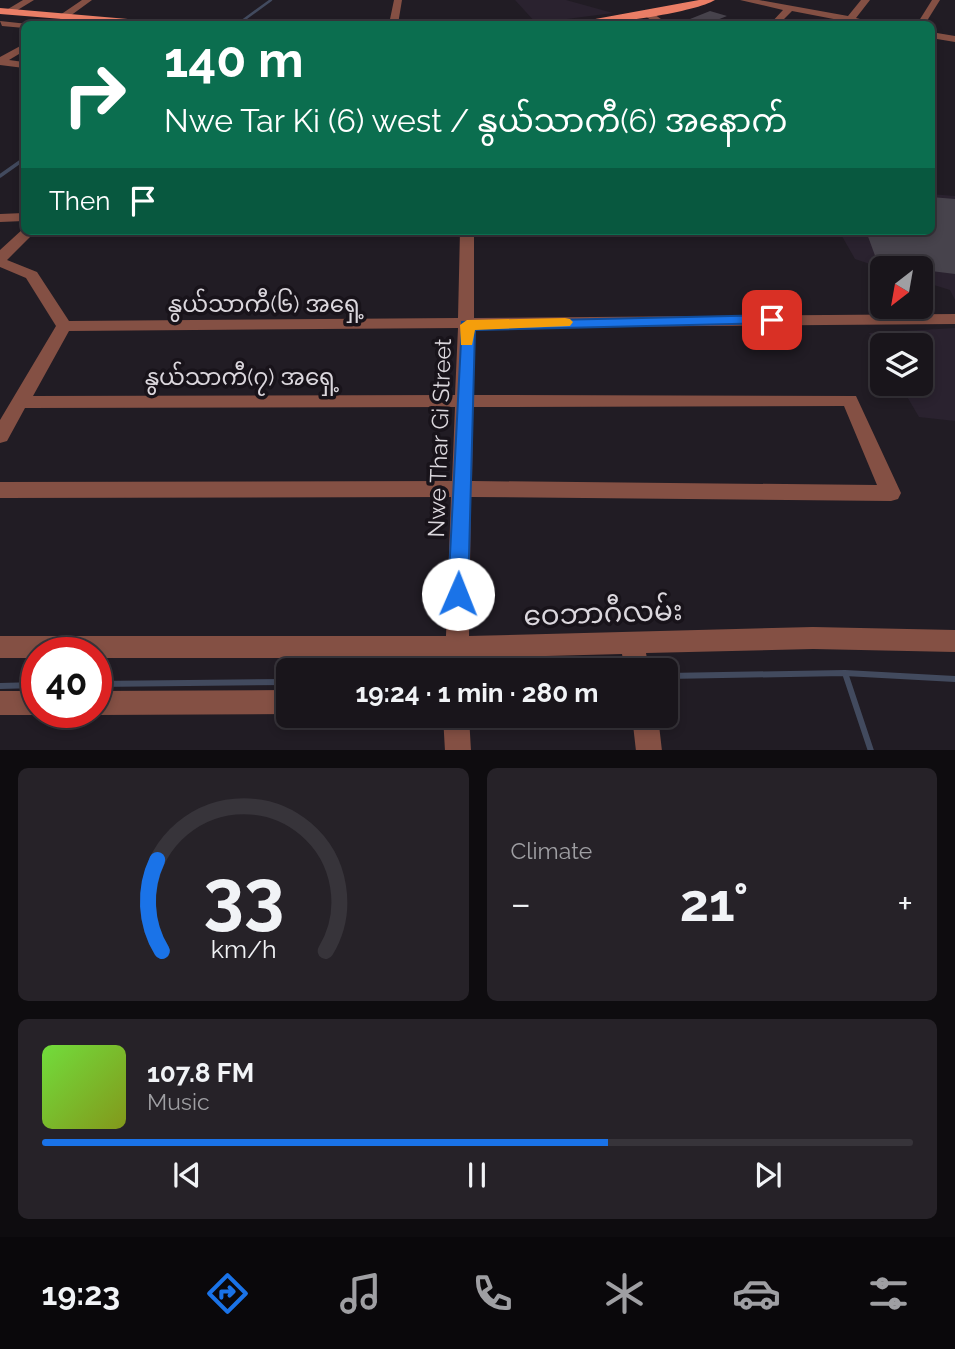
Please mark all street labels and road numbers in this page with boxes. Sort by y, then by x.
street label: နွယ်သာကီ(၆) အရှေ့ [168,288,365,323]
street label: Nwe Thar Gi Street [422,338,456,538]
street label: နွယ်သာကီ(၇) အရှေ့ [145,361,340,396]
street label: ဝေဘာဂီလမ်း [523,592,683,632]

